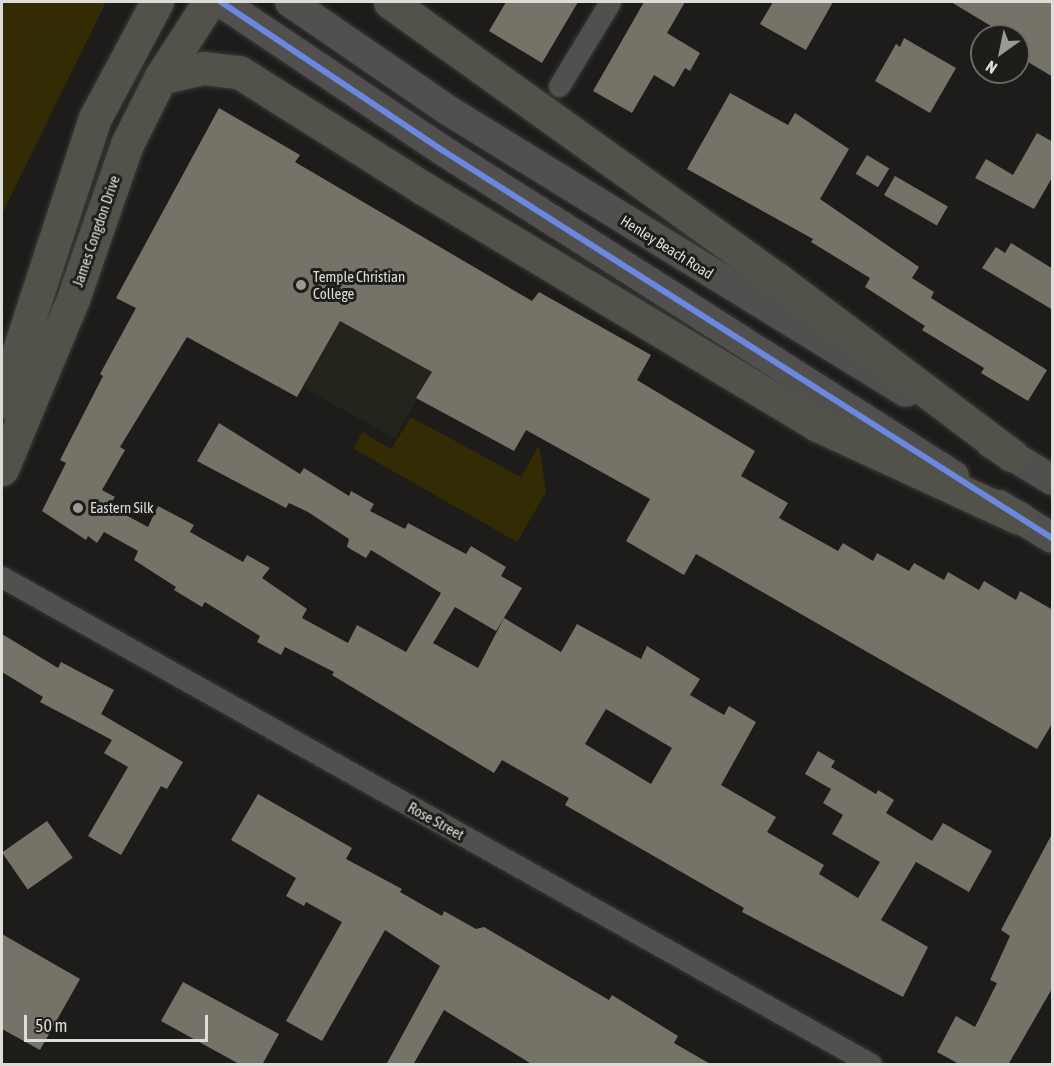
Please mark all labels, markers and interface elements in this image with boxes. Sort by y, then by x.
north arrow [970,24,1030,84]
text: N [982,57,1000,78]
street label: James Congdon Drive [69,173,123,289]
street label: Henley Beach Road [617,211,717,283]
place label: Temple Christian College [313,267,405,302]
marker: Temple Christian College [294,278,308,292]
place label: Eastern Silk [90,499,154,517]
marker: Eastern Silk [71,501,85,515]
street label: Rose Street [405,798,467,844]
scale bar [27,1003,212,1041]
text: 50 m [35,1015,67,1036]

